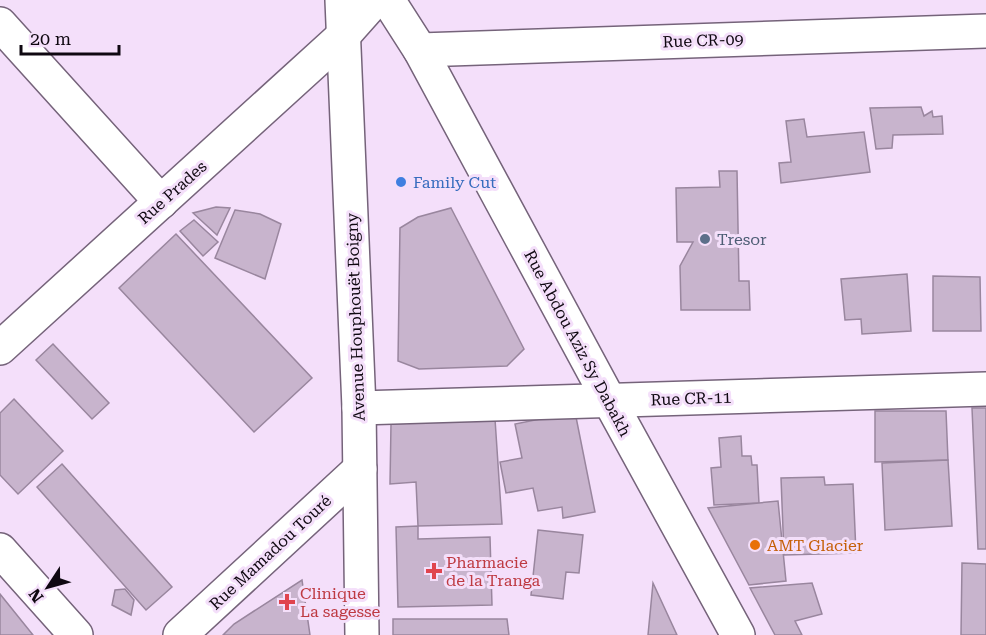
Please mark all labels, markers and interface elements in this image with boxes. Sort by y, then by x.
scale bar [21,18,118,56]
text: 20 m [30,28,71,49]
street label: Rue CR-09 [662,30,744,51]
street label: Rue Prades [134,156,211,228]
place label: Family Cut [413,173,496,192]
marker: Family Cut [394,175,408,189]
street label: Avenue Houphouët Boigny [342,212,369,421]
place label: Tresor [717,230,767,249]
marker: Tresor [698,232,712,246]
street label: Rue Abdou Aziz Sy Dabakh [520,247,635,440]
street label: Rue CR-11 [650,388,732,409]
street label: Rue Mamadou Touré [206,491,335,614]
place label: AMT Glacier [767,536,864,555]
marker: AMT Glacier [748,538,762,552]
place label: Pharmacie de la Tranga [446,553,541,590]
north arrow [18,557,78,617]
marker: Pharmacie de la Tranga [427,564,441,578]
place label: Clinique La sagesse [300,584,380,621]
text: N [25,585,48,606]
marker: Clinique La sagesse [278,593,296,611]

